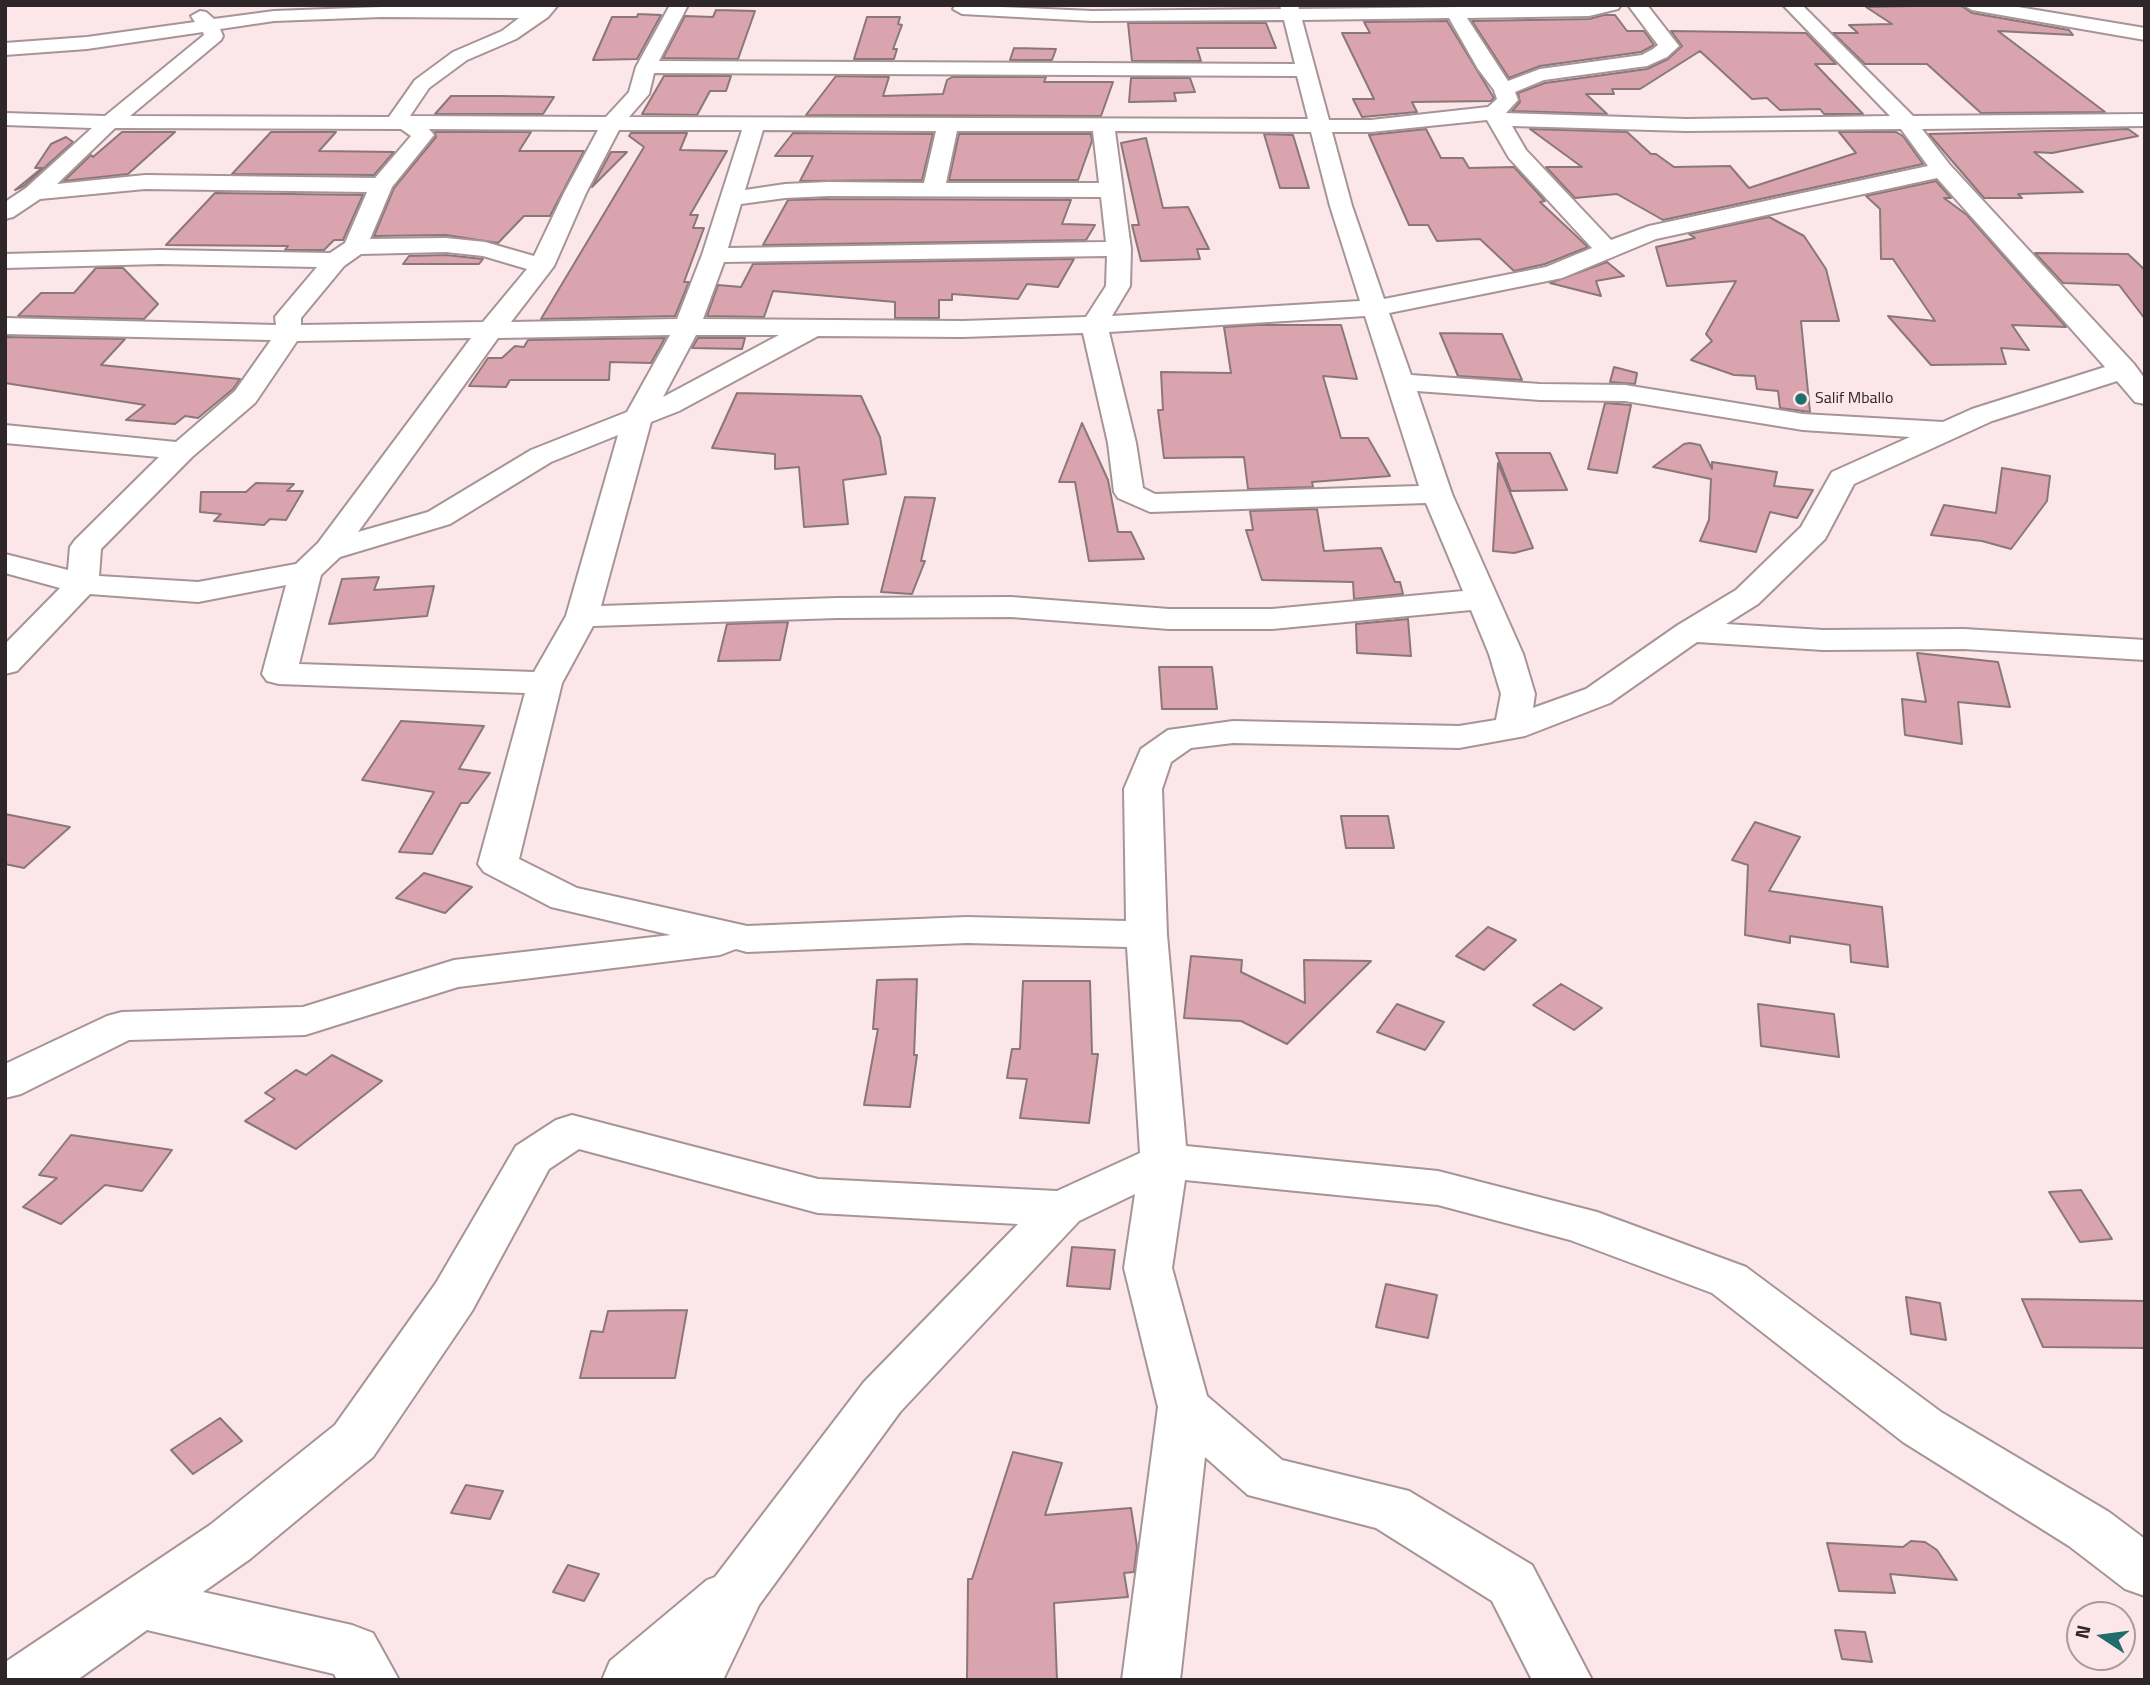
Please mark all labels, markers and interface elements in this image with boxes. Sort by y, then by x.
place label: Salif Mballo [1815,389,1893,409]
marker: Salif Mballo [1793,391,1809,407]
north arrow [2066,1601,2136,1671]
text: N [2066,1622,2098,1641]

